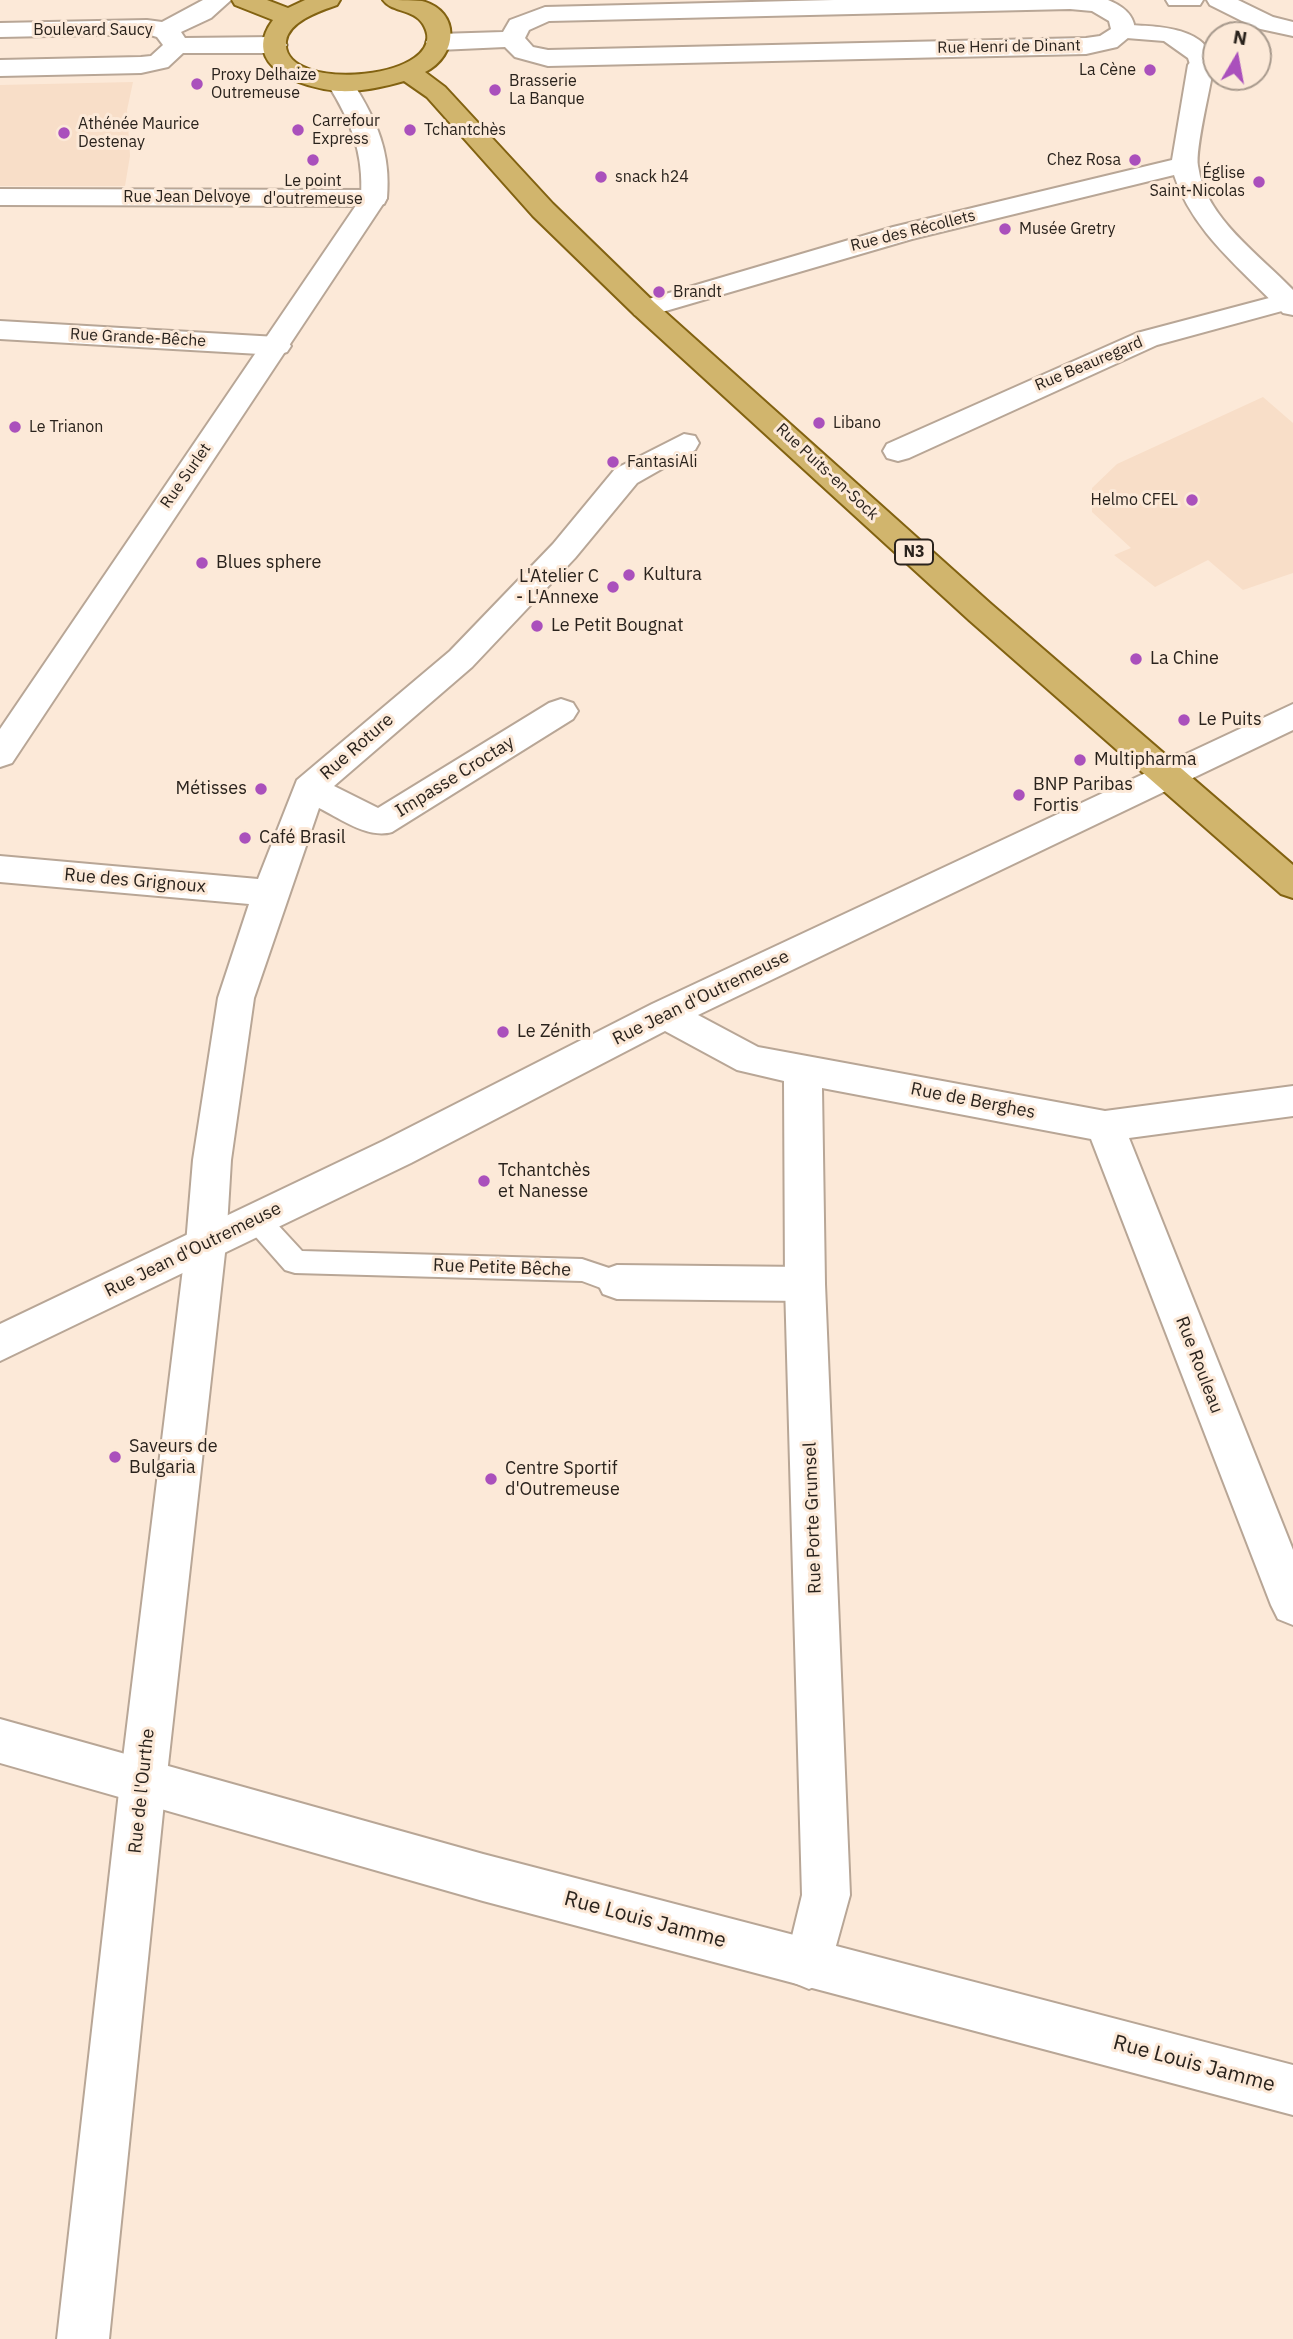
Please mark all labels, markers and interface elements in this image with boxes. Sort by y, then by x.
street label: Boulevard Saucy [33,20,153,40]
north arrow [1202,21,1272,91]
text: N [1231,24,1249,50]
street label: Rue Henri de Dinant [937,36,1081,58]
place label: La Cène [1079,60,1136,80]
marker: La Cène [1142,62,1158,78]
place label: Proxy Delhaize Outremeuse [211,65,317,103]
place label: Brasserie La Banque [509,71,585,109]
marker: Proxy Delhaize Outremeuse [189,76,205,92]
marker: Brasserie La Banque [487,82,503,98]
place label: Carrefour Express [312,111,380,149]
place label: Athénée Maurice Destenay [78,114,199,152]
place label: Tchantchès [424,120,506,140]
marker: Carrefour Express [290,122,306,138]
marker: Tchantchès [402,122,418,138]
marker: Athénée Maurice Destenay [56,125,72,141]
place label: Chez Rosa [1047,150,1121,170]
marker: Le point d'outremeuse [305,152,321,168]
marker: Chez Rosa [1127,152,1143,168]
place label: Église Saint-Nicolas [1149,163,1245,201]
place label: snack h24 [615,167,689,187]
marker: snack h24 [593,169,609,185]
place label: Le point d'outremeuse [263,171,363,209]
marker: Église Saint-Nicolas [1251,174,1267,190]
street label: Rue Jean Delvoye [123,187,251,207]
street label: Rue des Récollets [849,206,977,256]
place label: Musée Gretry [1019,219,1116,239]
marker: Musée Gretry [997,221,1013,237]
place label: Brandt [673,282,722,302]
marker: Brandt [651,284,667,300]
street label: Rue Grande-Bêche [69,325,207,351]
street label: Rue Beauregard [1032,333,1146,395]
place label: Libano [833,413,881,433]
marker: Libano [811,415,827,431]
place label: Le Trianon [29,417,103,437]
marker: Le Trianon [7,419,23,435]
street label: Rue Puits-en-Sock [772,420,882,524]
street label: Rue Surlet [157,440,215,512]
place label: FantasiAli [627,452,697,472]
marker: FantasiAli [605,454,621,470]
place label: Helmo CFEL [1091,490,1178,510]
marker: Helmo CFEL [1184,492,1200,508]
road number: N3 [895,540,933,565]
place label: Blues sphere [216,552,321,574]
marker: Blues sphere [194,555,210,571]
place label: Kultura [643,564,702,586]
place label: L'Atelier C - L'Annexe [516,566,599,608]
marker: Kultura [621,567,637,583]
marker: L'Atelier C - L'Annexe [605,579,621,595]
place label: Le Petit Bougnat [551,615,683,637]
marker: Le Petit Bougnat [529,618,545,634]
place label: La Chine [1150,648,1219,670]
marker: La Chine [1128,651,1144,667]
street label: Rue Roture [316,709,398,785]
place label: Le Puits [1198,709,1262,731]
marker: Le Puits [1176,712,1192,728]
street label: Impasse Croctay [392,732,518,822]
place label: Multipharma [1094,749,1197,771]
marker: Multipharma [1072,752,1088,768]
place label: BNP Paribas Fortis [1033,774,1133,816]
place label: Métisses [176,778,247,800]
marker: Métisses [253,781,269,797]
marker: BNP Paribas Fortis [1011,787,1027,803]
place label: Café Brasil [259,827,346,849]
marker: Café Brasil [237,830,253,846]
street label: Rue des Grignoux [63,864,207,898]
street label: Rue Jean d'Outremeuse [609,946,793,1050]
place label: Le Zénith [517,1021,591,1043]
marker: Le Zénith [495,1024,511,1040]
street label: Rue de Berghes [909,1078,1037,1124]
place label: Tchantchès et Nanesse [498,1160,590,1202]
marker: Tchantchès et Nanesse [476,1173,492,1189]
street label: Rue Jean d'Outremeuse [101,1198,285,1302]
street label: Rue Petite Bêche [433,1255,571,1281]
street label: Rue Rouleau [1171,1313,1227,1417]
place label: Saveurs de Bulgaria [129,1436,218,1478]
street label: Rue Porte Grumsel [800,1442,826,1594]
marker: Saveurs de Bulgaria [107,1449,123,1465]
place label: Centre Sportif d'Outremeuse [505,1458,620,1500]
marker: Centre Sportif d'Outremeuse [483,1471,499,1487]
street label: Rue de l'Ourthe [125,1727,159,1855]
street label: Rue Louis Jamme [561,1886,729,1954]
street label: Rue Louis Jamme [1110,2030,1278,2098]

